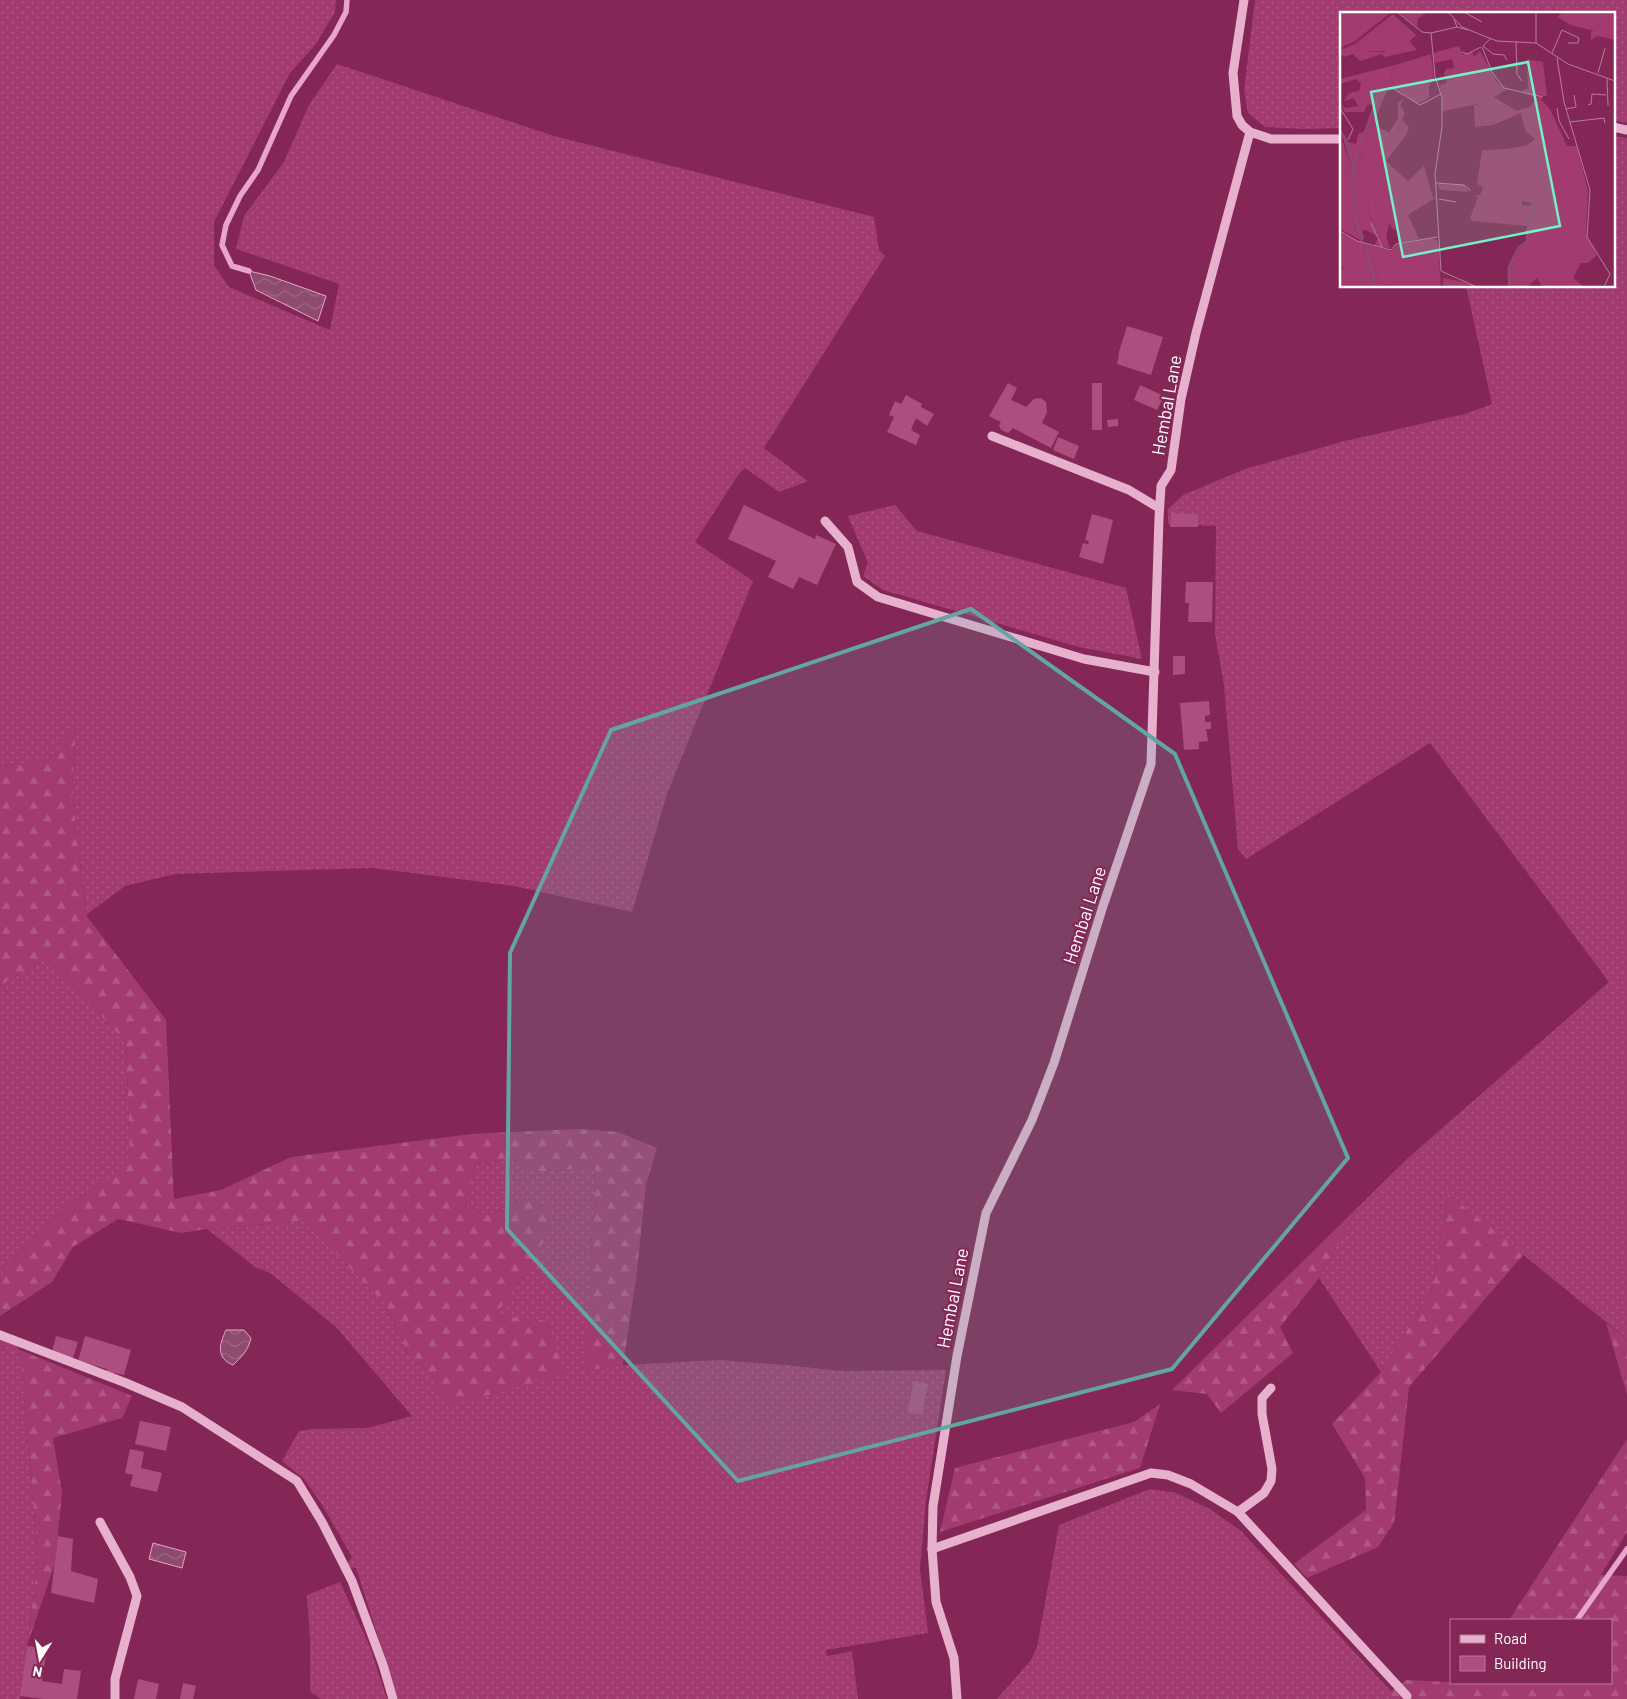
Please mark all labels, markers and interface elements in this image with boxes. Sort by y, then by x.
inset map [1340,12,1614,288]
street label: Hembal Lane [1146,353,1186,457]
street label: Hembal Lane [1058,863,1110,967]
street label: Hembal Lane [932,1246,972,1350]
legend [1450,1619,1612,1684]
text: Road [1494,1629,1527,1647]
north arrow [15,1634,65,1684]
text: Building [1494,1654,1547,1672]
text: N [31,1663,44,1681]

